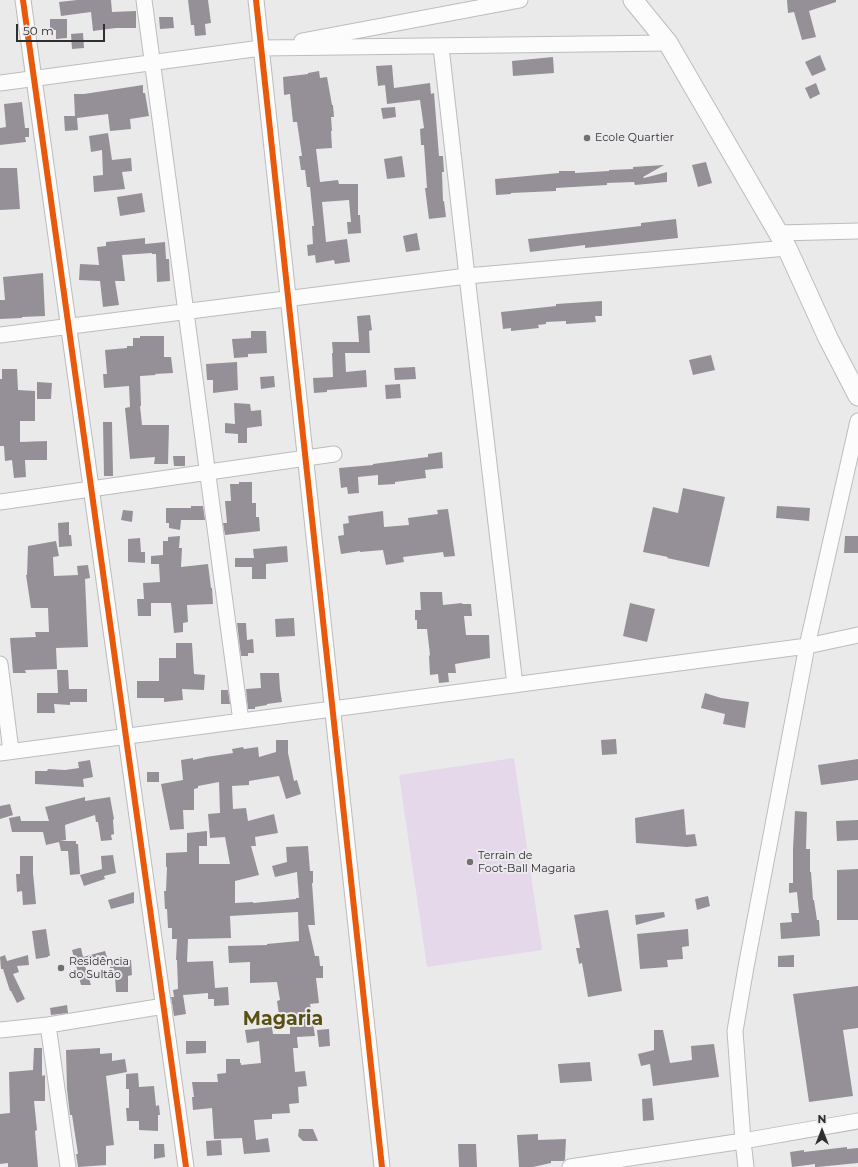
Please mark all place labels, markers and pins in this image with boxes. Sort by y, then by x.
place label: Ecole Quartier [595,131,674,145]
marker: Ecole Quartier [582,133,592,143]
place label: Terrain de Foot-Ball Magaria [478,849,575,875]
marker: Terrain de Foot-Ball Magaria [465,857,475,867]
place label: Residência do Sultão [69,955,129,981]
marker: Residência do Sultão [56,963,66,973]

